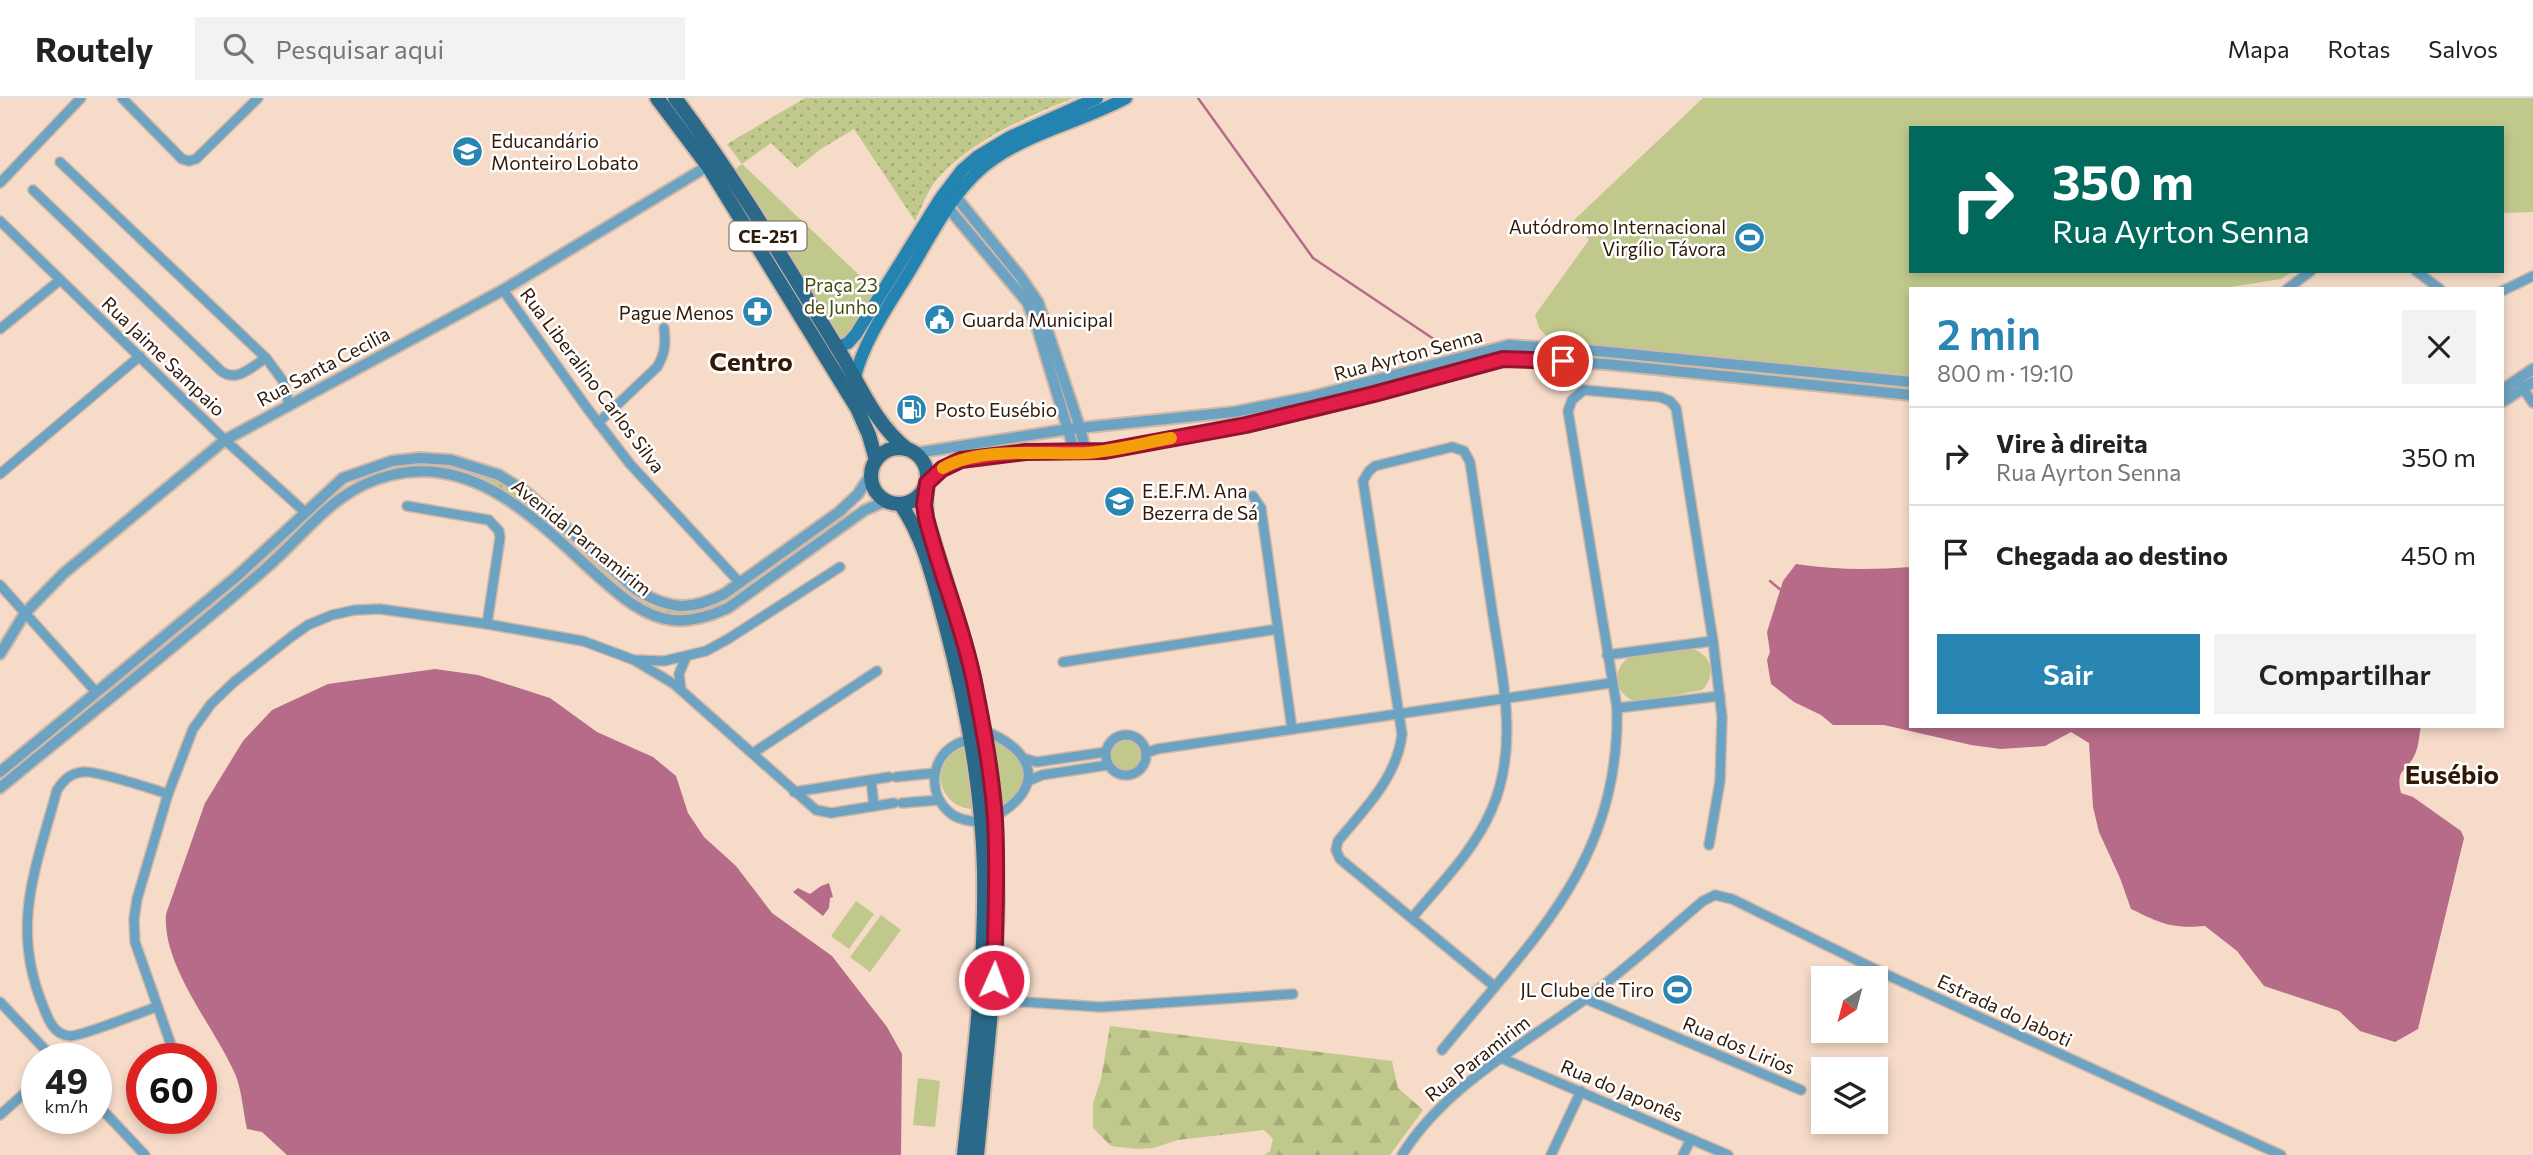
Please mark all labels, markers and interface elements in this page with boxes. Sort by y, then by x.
search box [195,17,685,80]
text: Routely [35,28,153,69]
icon: search [219,29,257,67]
text: Pesquisar aqui [275,33,444,64]
text: Mapa [2228,34,2290,63]
text: Rotas [2328,34,2390,63]
text: Salvos [2428,34,2498,63]
place label: Educandário Monteiro Lobato [491,129,639,174]
school or university icon: Educandário Monteiro Lobato [451,134,485,168]
text: 350 m [2052,150,2194,210]
icon: right [1937,154,2028,245]
text: Rua Ayrton Senna [2052,210,2310,250]
place label: Autódromo Internacional Virgílio Távora [1509,215,1726,260]
sports icon: Autódromo Internacional Virgílio Távora [1732,220,1766,254]
road number: CE-251 [730,222,806,251]
park label: Praça 23 de Junho [804,273,878,318]
street label: Rua Liberalino Carlos Silva [516,283,670,477]
street label: Rua Jaime Sampaio [98,291,230,421]
pharmacy icon: Pague Menos [740,295,774,329]
place label: Pague Menos [619,301,734,324]
public building icon: Guarda Municipal [922,302,956,336]
text: 2 min [1937,307,2041,359]
place label: Guarda Municipal [962,308,1113,331]
button: close [2402,310,2476,384]
street label: Rua Santa Cecilia [253,321,393,411]
street label: Rua Ayrton Senna [1331,323,1485,385]
pin [1533,331,1593,391]
icon: arrive [1544,342,1582,380]
district label: Centro [709,345,793,376]
text: 800 m · 19:10 [1937,359,2074,387]
fuel station icon: Posto Eusébio [895,392,929,426]
place label: Posto Eusébio [935,398,1057,421]
text: Vire à direita [1996,427,2148,458]
icon: right [1937,437,1975,475]
text: 350 m [2402,441,2476,472]
text: Rua Ayrton Senna [1996,458,2181,486]
street label: Avenida Parnamirim [508,474,656,600]
place label: E.E.F.M. Ana Bezerra de Sá [1142,479,1258,524]
school or university icon: E.E.F.M. Ana Bezerra de Sá [1102,484,1136,518]
icon: arrive [1937,535,1975,573]
text: Chegada ao destino [1996,539,2228,570]
text: 450 m [2401,539,2476,570]
button: Sair [1937,634,2200,714]
button: Compartilhar [2214,634,2476,714]
district label: Eusébio [2405,758,2499,789]
position arrow [957,943,1031,1017]
north arrow [1811,966,1888,1043]
map controls [1811,966,1888,1134]
street label: Estrada do Jaboti [1934,969,2076,1051]
sports icon: JL Clube de Tiro [1660,972,1694,1006]
place label: JL Clube de Tiro [1520,978,1654,1001]
street label: Rua Paramirim [1420,1010,1534,1106]
street label: Rua dos Lirios [1680,1011,1798,1079]
speed limit sign: 60 [126,1043,217,1134]
street label: Rua do Japonês [1557,1054,1687,1126]
button: layers [1811,1057,1888,1134]
text: 49 [45,1058,88,1101]
text: km/h [45,1095,88,1117]

